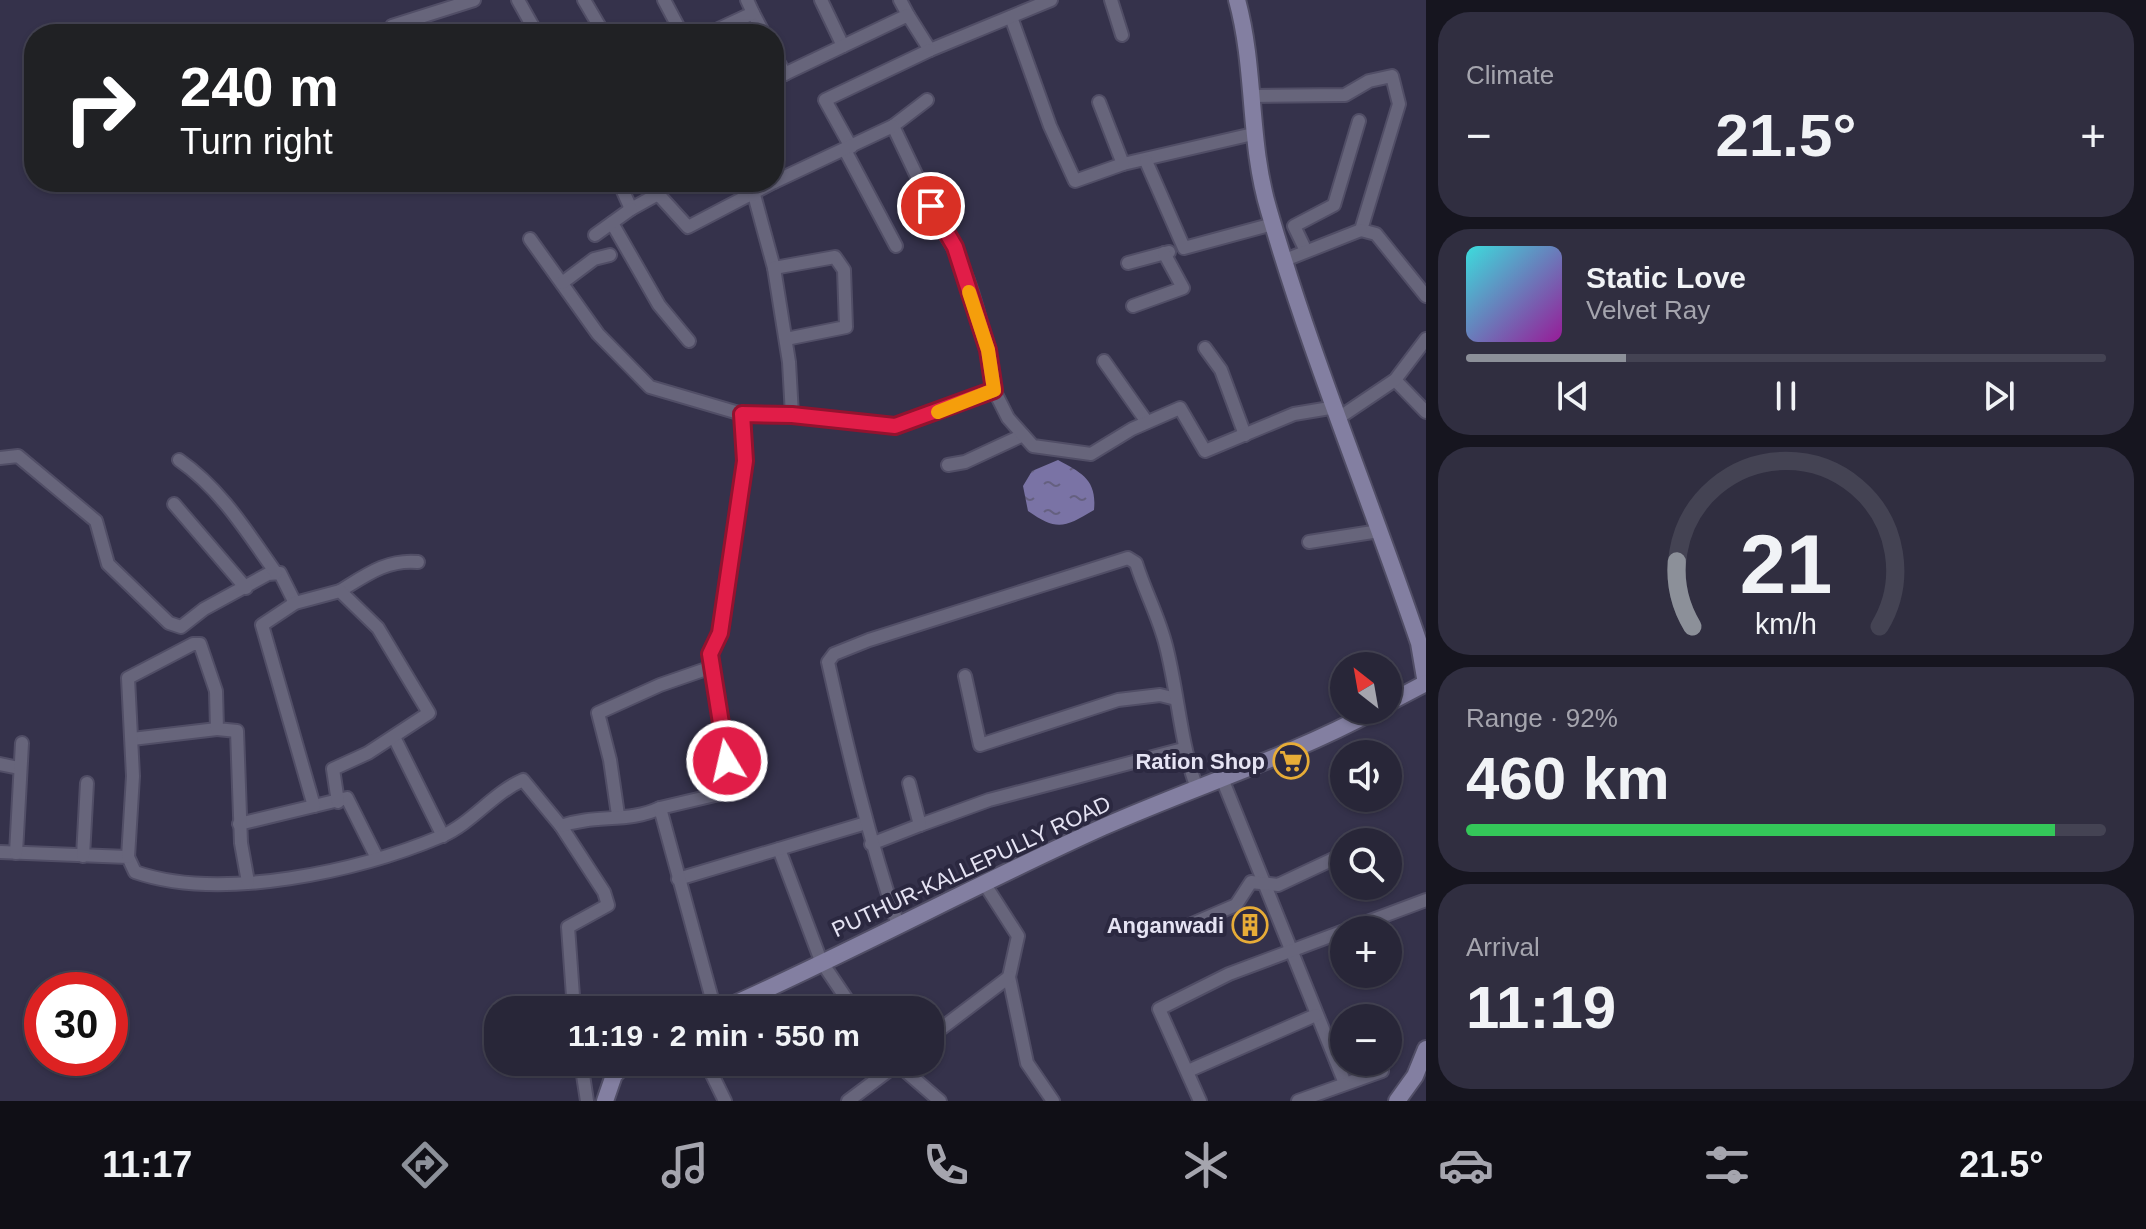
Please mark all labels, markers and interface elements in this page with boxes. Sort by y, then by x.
text: 240 m [180,55,339,118]
icon: right [48,56,152,160]
text: Climate [1466,60,1554,90]
text: 21.5° [1716,102,1856,169]
text: − [1466,111,1492,160]
text: + [2080,111,2106,160]
text: Turn right [180,121,333,162]
pin [897,172,965,240]
icon: arrive [909,184,953,228]
text: Static Love [1586,261,1746,294]
text: Velvet Ray [1586,295,1710,325]
icon: previous [1551,374,1595,418]
icon: pause [1764,374,1808,418]
icon: next [1977,374,2021,418]
text: 21 [1740,517,1832,610]
text: km/h [1755,608,1817,640]
north arrow [1330,652,1402,724]
map controls [1330,652,1402,1076]
text: Range · 92% [1466,703,1618,733]
position arrow [685,719,769,803]
button: sound [1330,740,1402,812]
supermarket icon: Ration Shop [1272,742,1310,780]
text: 460 km [1466,745,1670,812]
place label: Ration Shop [1135,749,1265,774]
street label: PUTHUR-KALLEPULLY ROAD [828,791,1115,942]
button: search [1330,828,1402,900]
building icon: Anganwadi [1231,906,1269,944]
place label: Anganwadi [1107,913,1224,938]
button: + [1330,916,1402,988]
text: Arrival [1466,932,1540,962]
speed limit sign: 30 [24,972,128,1076]
text: 11:19 [1466,974,1616,1041]
button: − [1330,1004,1402,1076]
text: 11:19 · 2 min · 550 m [568,1019,860,1052]
icon: directions [397,1137,453,1193]
icon: music [657,1137,713,1193]
icon: phone [918,1137,974,1193]
icon: climate [1178,1137,1234,1193]
icon: car [1438,1137,1494,1193]
icon: filters [1699,1137,1755,1193]
text: 11:17 [102,1144,192,1185]
text: 21.5° [1959,1144,2044,1185]

